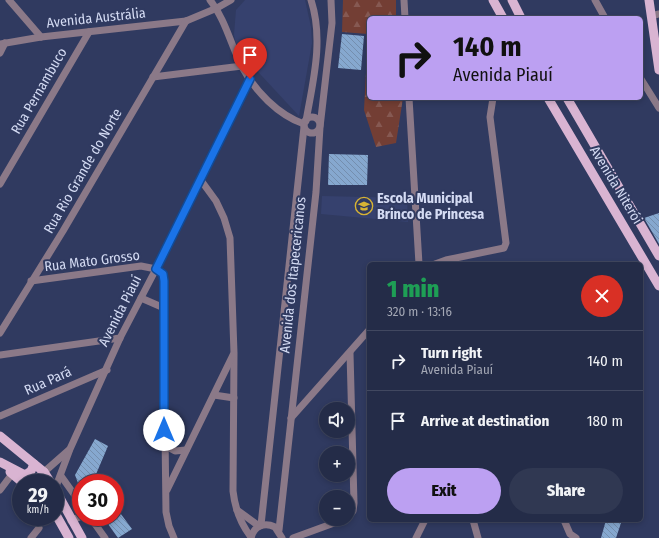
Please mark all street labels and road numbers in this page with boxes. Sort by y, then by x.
street label: Avenida Austrália [46,4,147,32]
street label: Rua Pernambuco [7,45,71,137]
street label: Rua Rio Grande do Norte [40,105,126,237]
street label: Avenida Niterói [586,143,646,227]
street label: Avenida dos Itapecericanos [276,196,310,354]
street label: Rua Mato Grosso [43,247,141,275]
street label: Avenida Piauí [95,272,145,349]
street label: Rua Pará [22,363,74,399]

